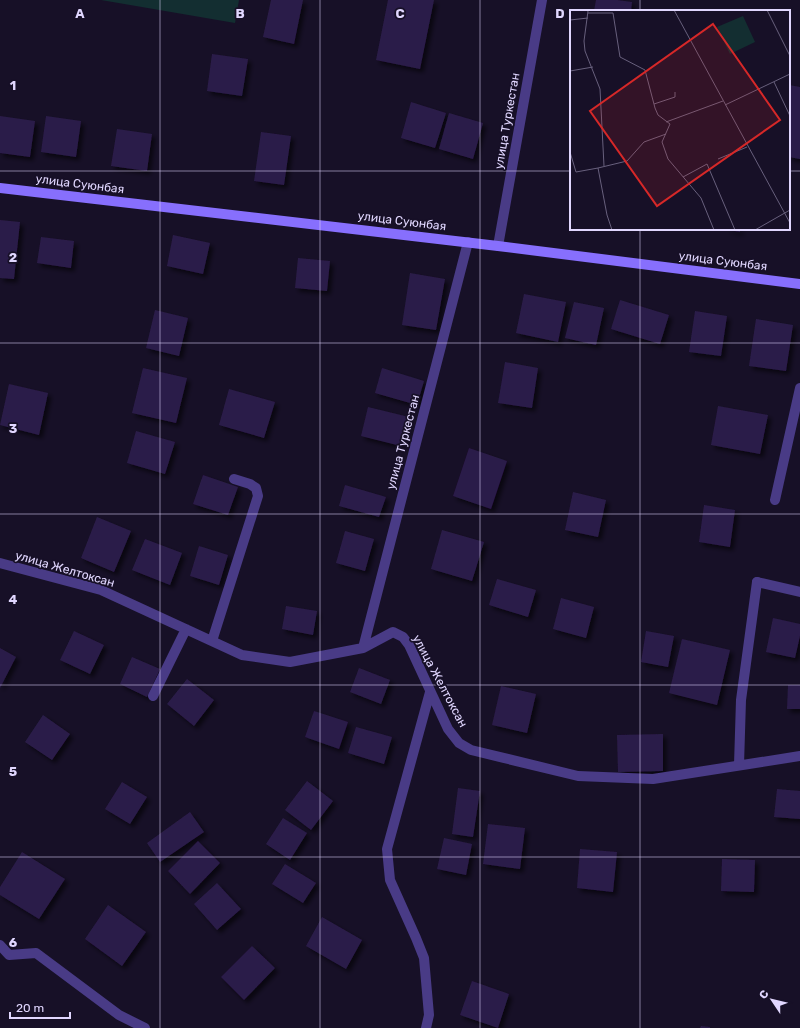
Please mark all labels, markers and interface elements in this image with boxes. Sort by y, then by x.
text: A [75,6,85,21]
text: B [235,6,245,21]
text: C [395,6,405,21]
text: D [555,6,565,21]
inset map [570,10,790,230]
street label: улица Туркестан [492,72,522,170]
text: 1 [10,78,16,93]
street label: улица Суюнбая [35,172,125,196]
street label: улица Суюнбая [357,209,447,233]
street label: улица Суюнбая [678,249,768,273]
text: 2 [9,250,17,265]
street label: улица Туркестан [384,393,422,491]
text: 3 [9,421,18,436]
street label: улица Желтоксан [14,548,116,590]
text: 4 [9,592,18,607]
street label: улица Желтоксан [410,632,470,730]
text: 5 [9,764,17,779]
text: 6 [9,935,18,950]
north arrow [752,980,792,1020]
text: С [757,987,772,1001]
scale bar [10,994,70,1020]
text: 20 m [16,1001,44,1015]

